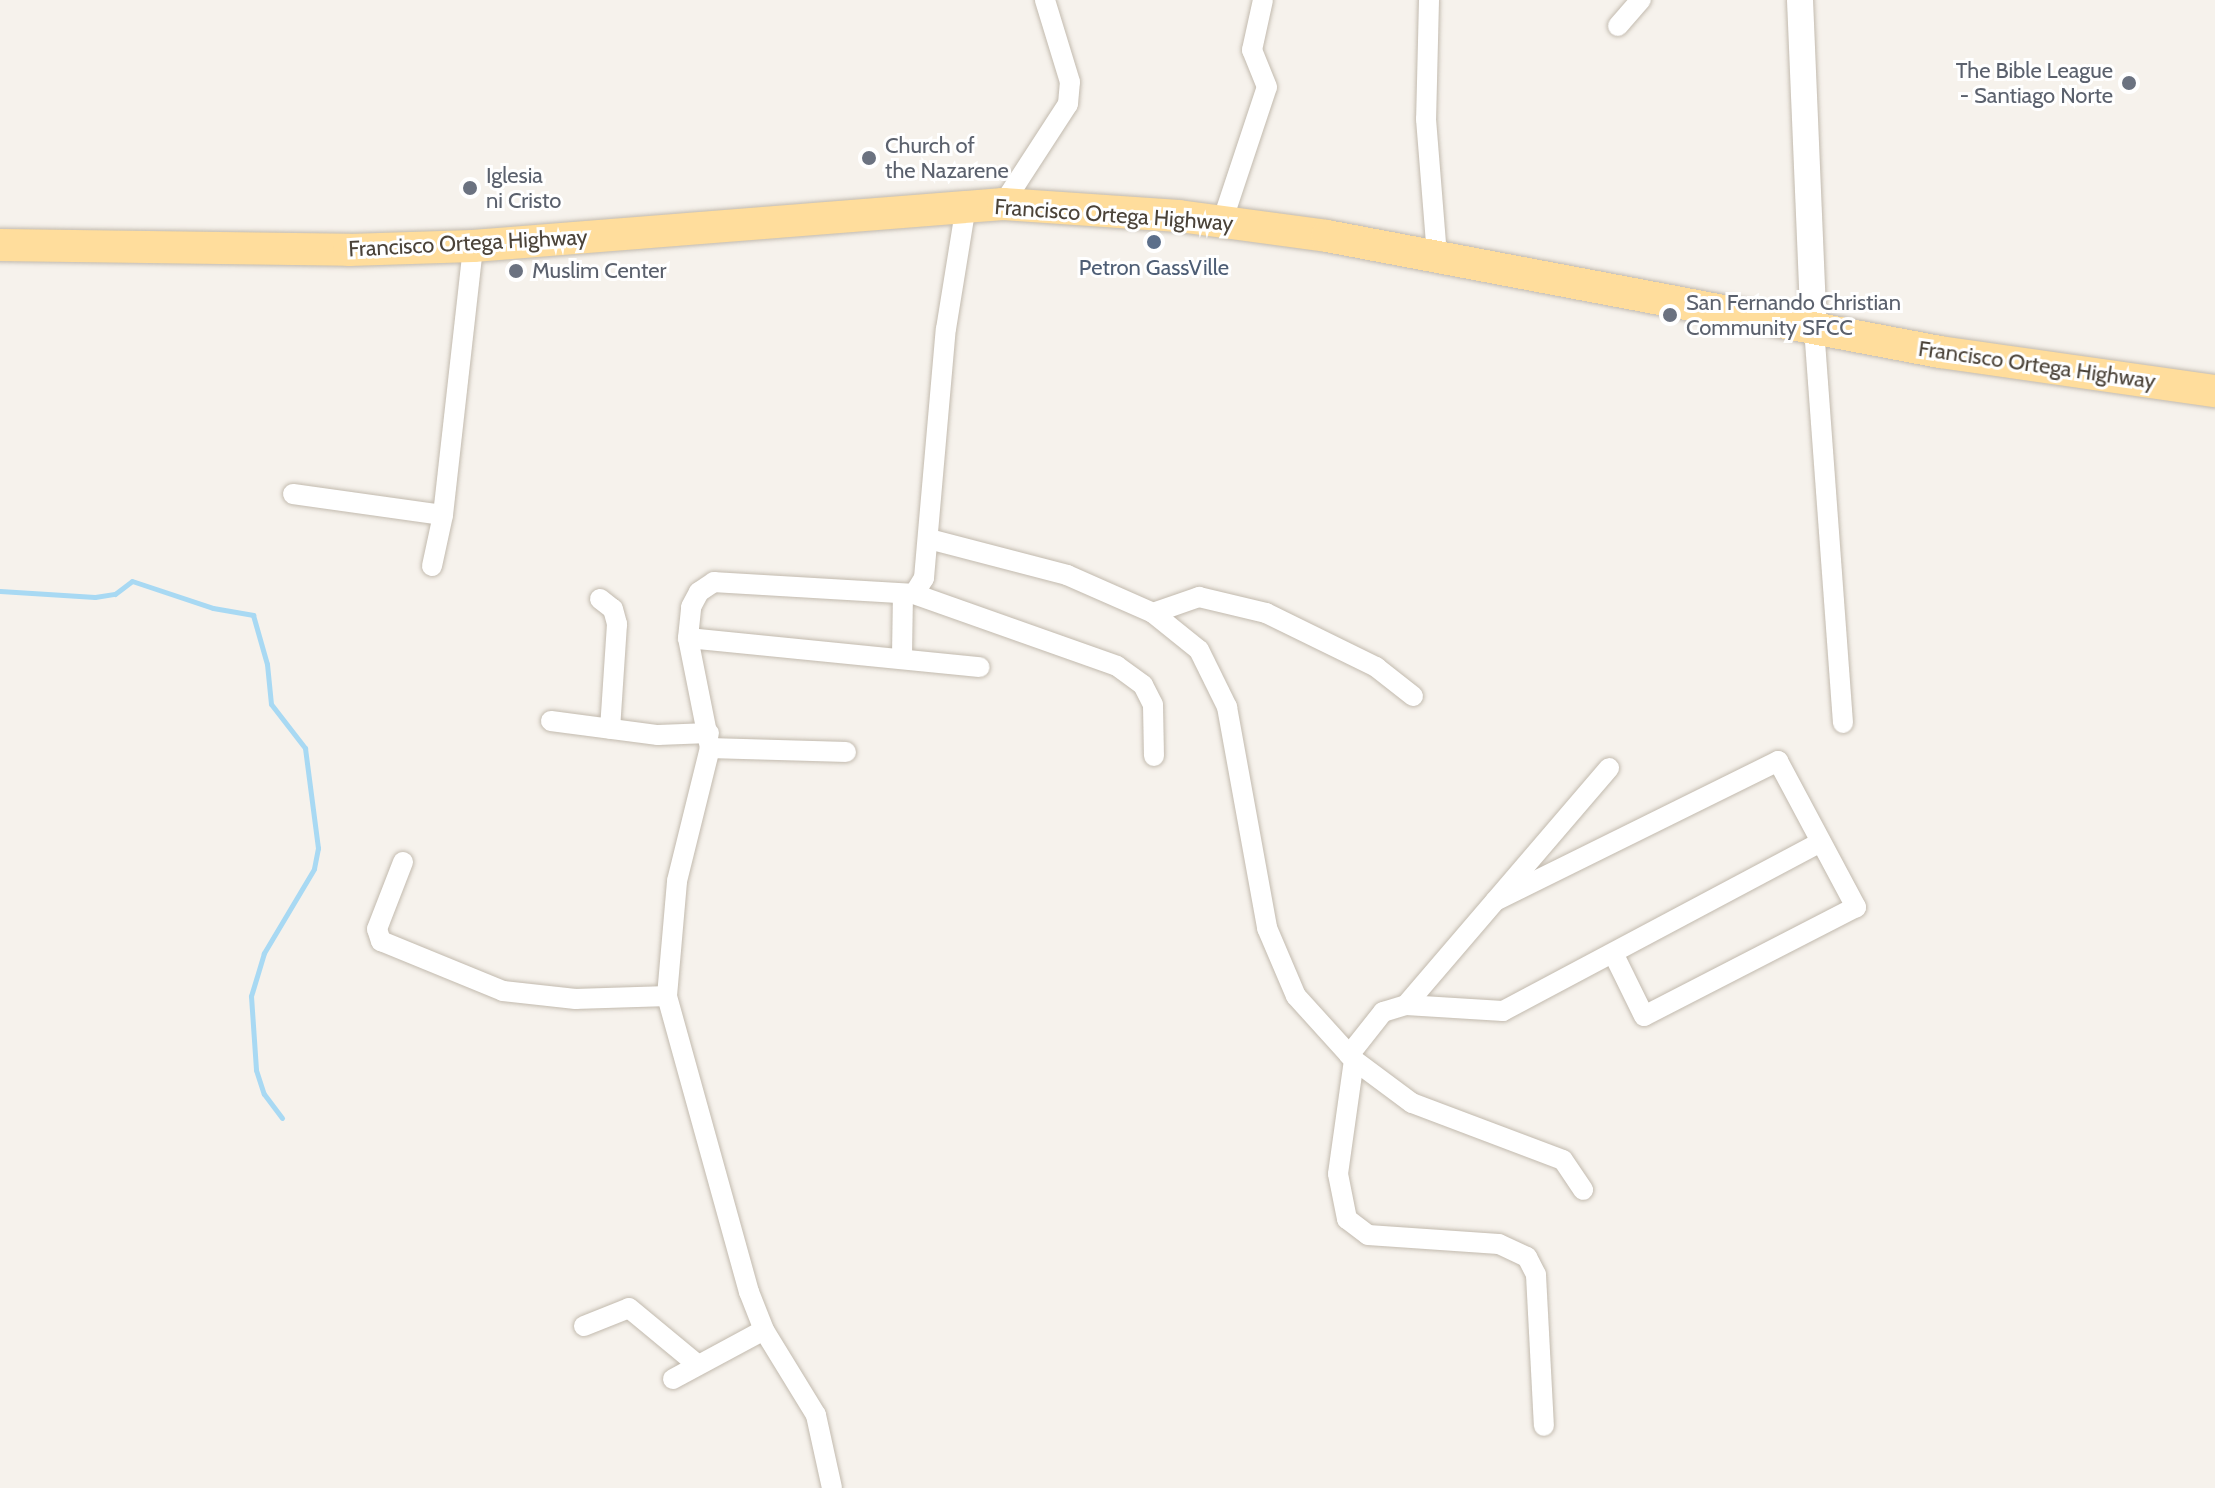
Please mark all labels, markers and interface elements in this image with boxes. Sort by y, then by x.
place label: The Bible League - Santiago Norte [1956,57,2113,108]
marker: The Bible League - Santiago Norte [2120,74,2138,92]
place label: Church of the Nazarene [885,132,1009,184]
marker: Church of the Nazarene [860,149,878,167]
place label: Iglesia ni Cristo [486,162,561,214]
marker: Iglesia ni Cristo [461,179,479,197]
street label: Francisco Ortega Highway [994,193,1234,237]
street label: Francisco Ortega Highway [348,224,588,262]
marker: Petron GassVille [1145,233,1163,251]
place label: Petron GassVille [1079,255,1229,281]
place label: Muslim Center [532,258,667,284]
marker: Muslim Center [507,262,525,280]
place label: San Fernando Christian Community SFCC [1686,289,1901,340]
marker: San Fernando Christian Community SFCC [1661,306,1679,324]
street label: Francisco Ortega Highway [1917,335,2157,395]

